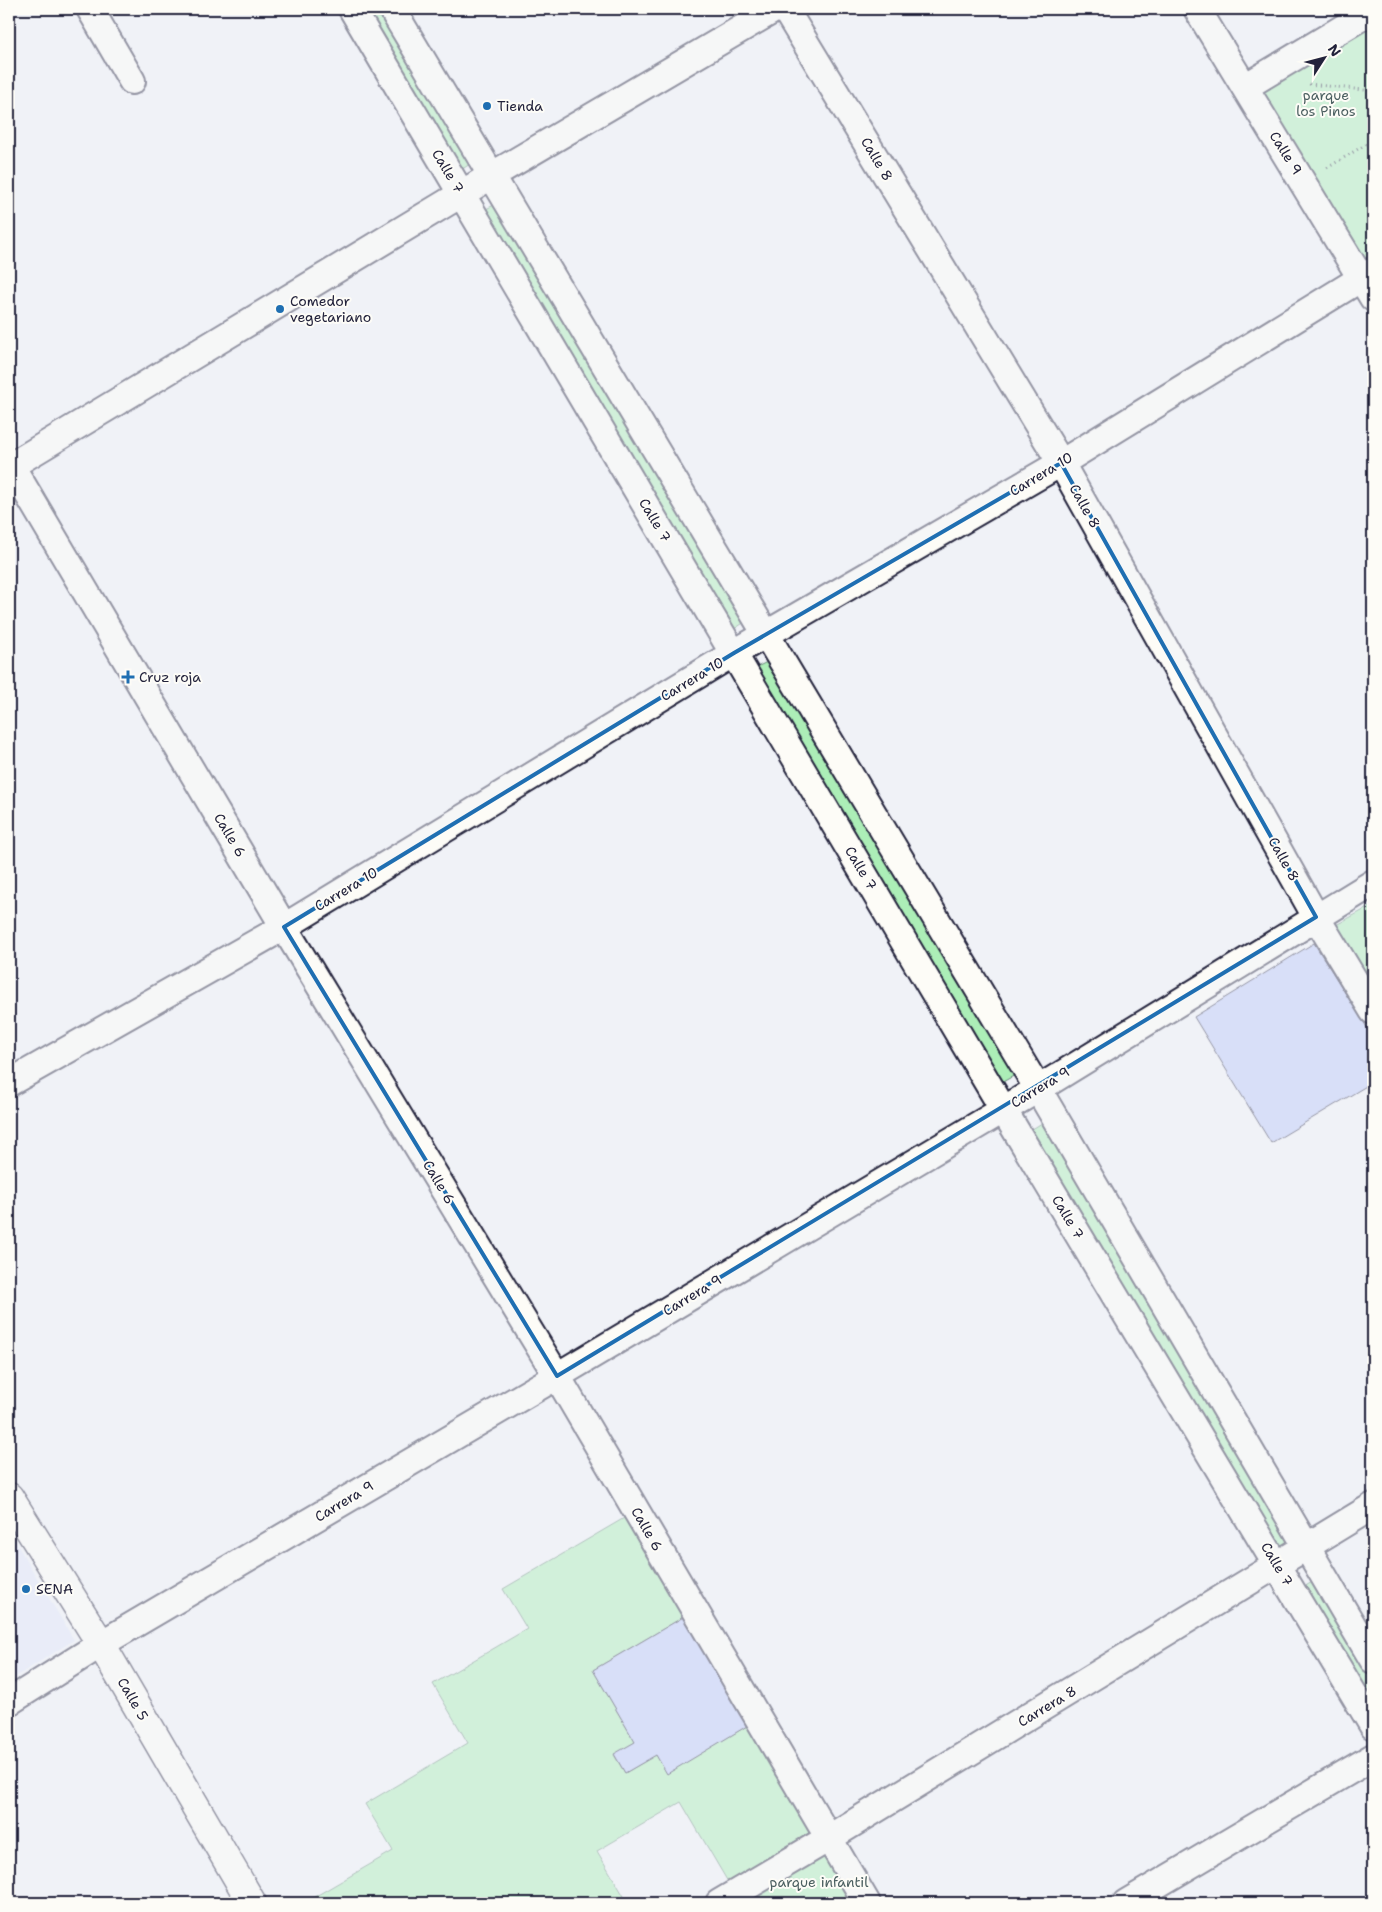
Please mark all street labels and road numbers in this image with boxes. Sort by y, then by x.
street label: Calle 9 [1266,128,1306,178]
street label: Calle 8 [857,134,897,184]
street label: Calle 7 [428,146,468,196]
street label: Carrera 10 [1006,448,1076,500]
street label: Calle 8 [1066,481,1104,531]
street label: Calle 7 [635,495,675,545]
street label: Carrera 10 [657,653,727,705]
street label: Calle 6 [210,810,250,860]
street label: Calle 8 [1265,834,1303,884]
street label: Calle 7 [841,843,881,893]
street label: Carrera 10 [311,863,381,915]
street label: Carrera 9 [1007,1062,1073,1112]
street label: Calle 6 [419,1157,459,1207]
street label: Calle 7 [1048,1192,1088,1242]
street label: Carrera 9 [659,1270,725,1320]
street label: Carrera 9 [311,1476,377,1526]
street label: Calle 6 [627,1504,667,1554]
street label: Calle 7 [1257,1539,1297,1589]
street label: Calle 5 [114,1674,152,1724]
street label: Carrera 8 [1014,1681,1080,1731]

